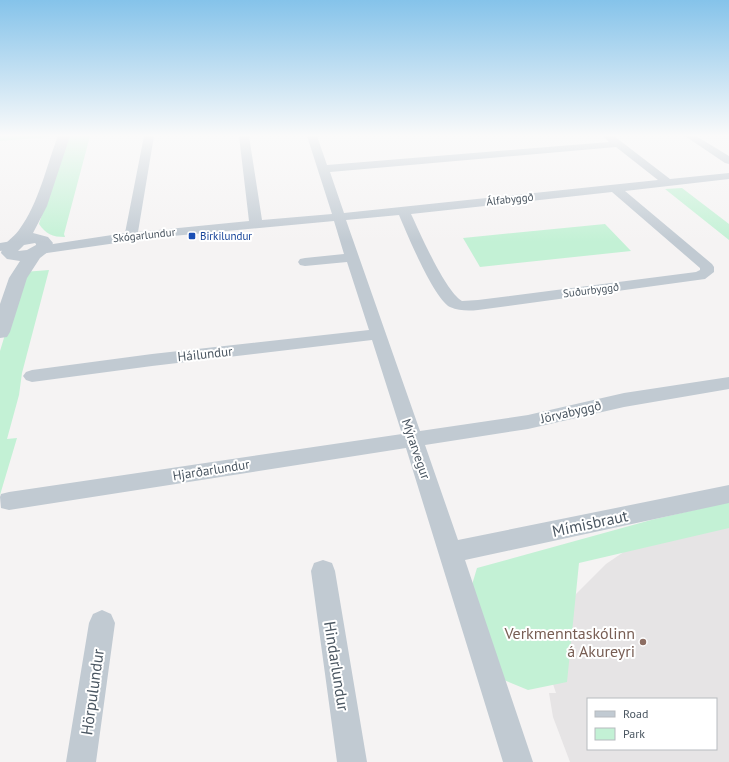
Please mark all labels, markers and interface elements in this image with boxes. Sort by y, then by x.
street label: Álfabyggð [486,190,534,208]
street label: Skógarlundur [112,225,176,245]
place label: Birkilundur [200,229,252,243]
marker: Birkilundur [187,231,197,241]
street label: Suðurbyggð [562,280,620,300]
street label: Háilundur [177,343,234,365]
street label: Jörvabyggð [538,397,603,427]
street label: Mýrarvegur [398,417,434,482]
street label: Hjarðarlundur [171,455,251,484]
street label: Mímisbraut [550,505,630,541]
street label: Hindarlundur [320,620,354,713]
place label: Verkmenntaskólinn á Akureyri [503,623,635,661]
marker: Verkmenntaskólinn á Akureyri [638,637,648,647]
street label: Hörpulundur [76,647,108,736]
legend [587,698,717,750]
text: Road [623,706,648,721]
text: Park [623,726,645,741]

